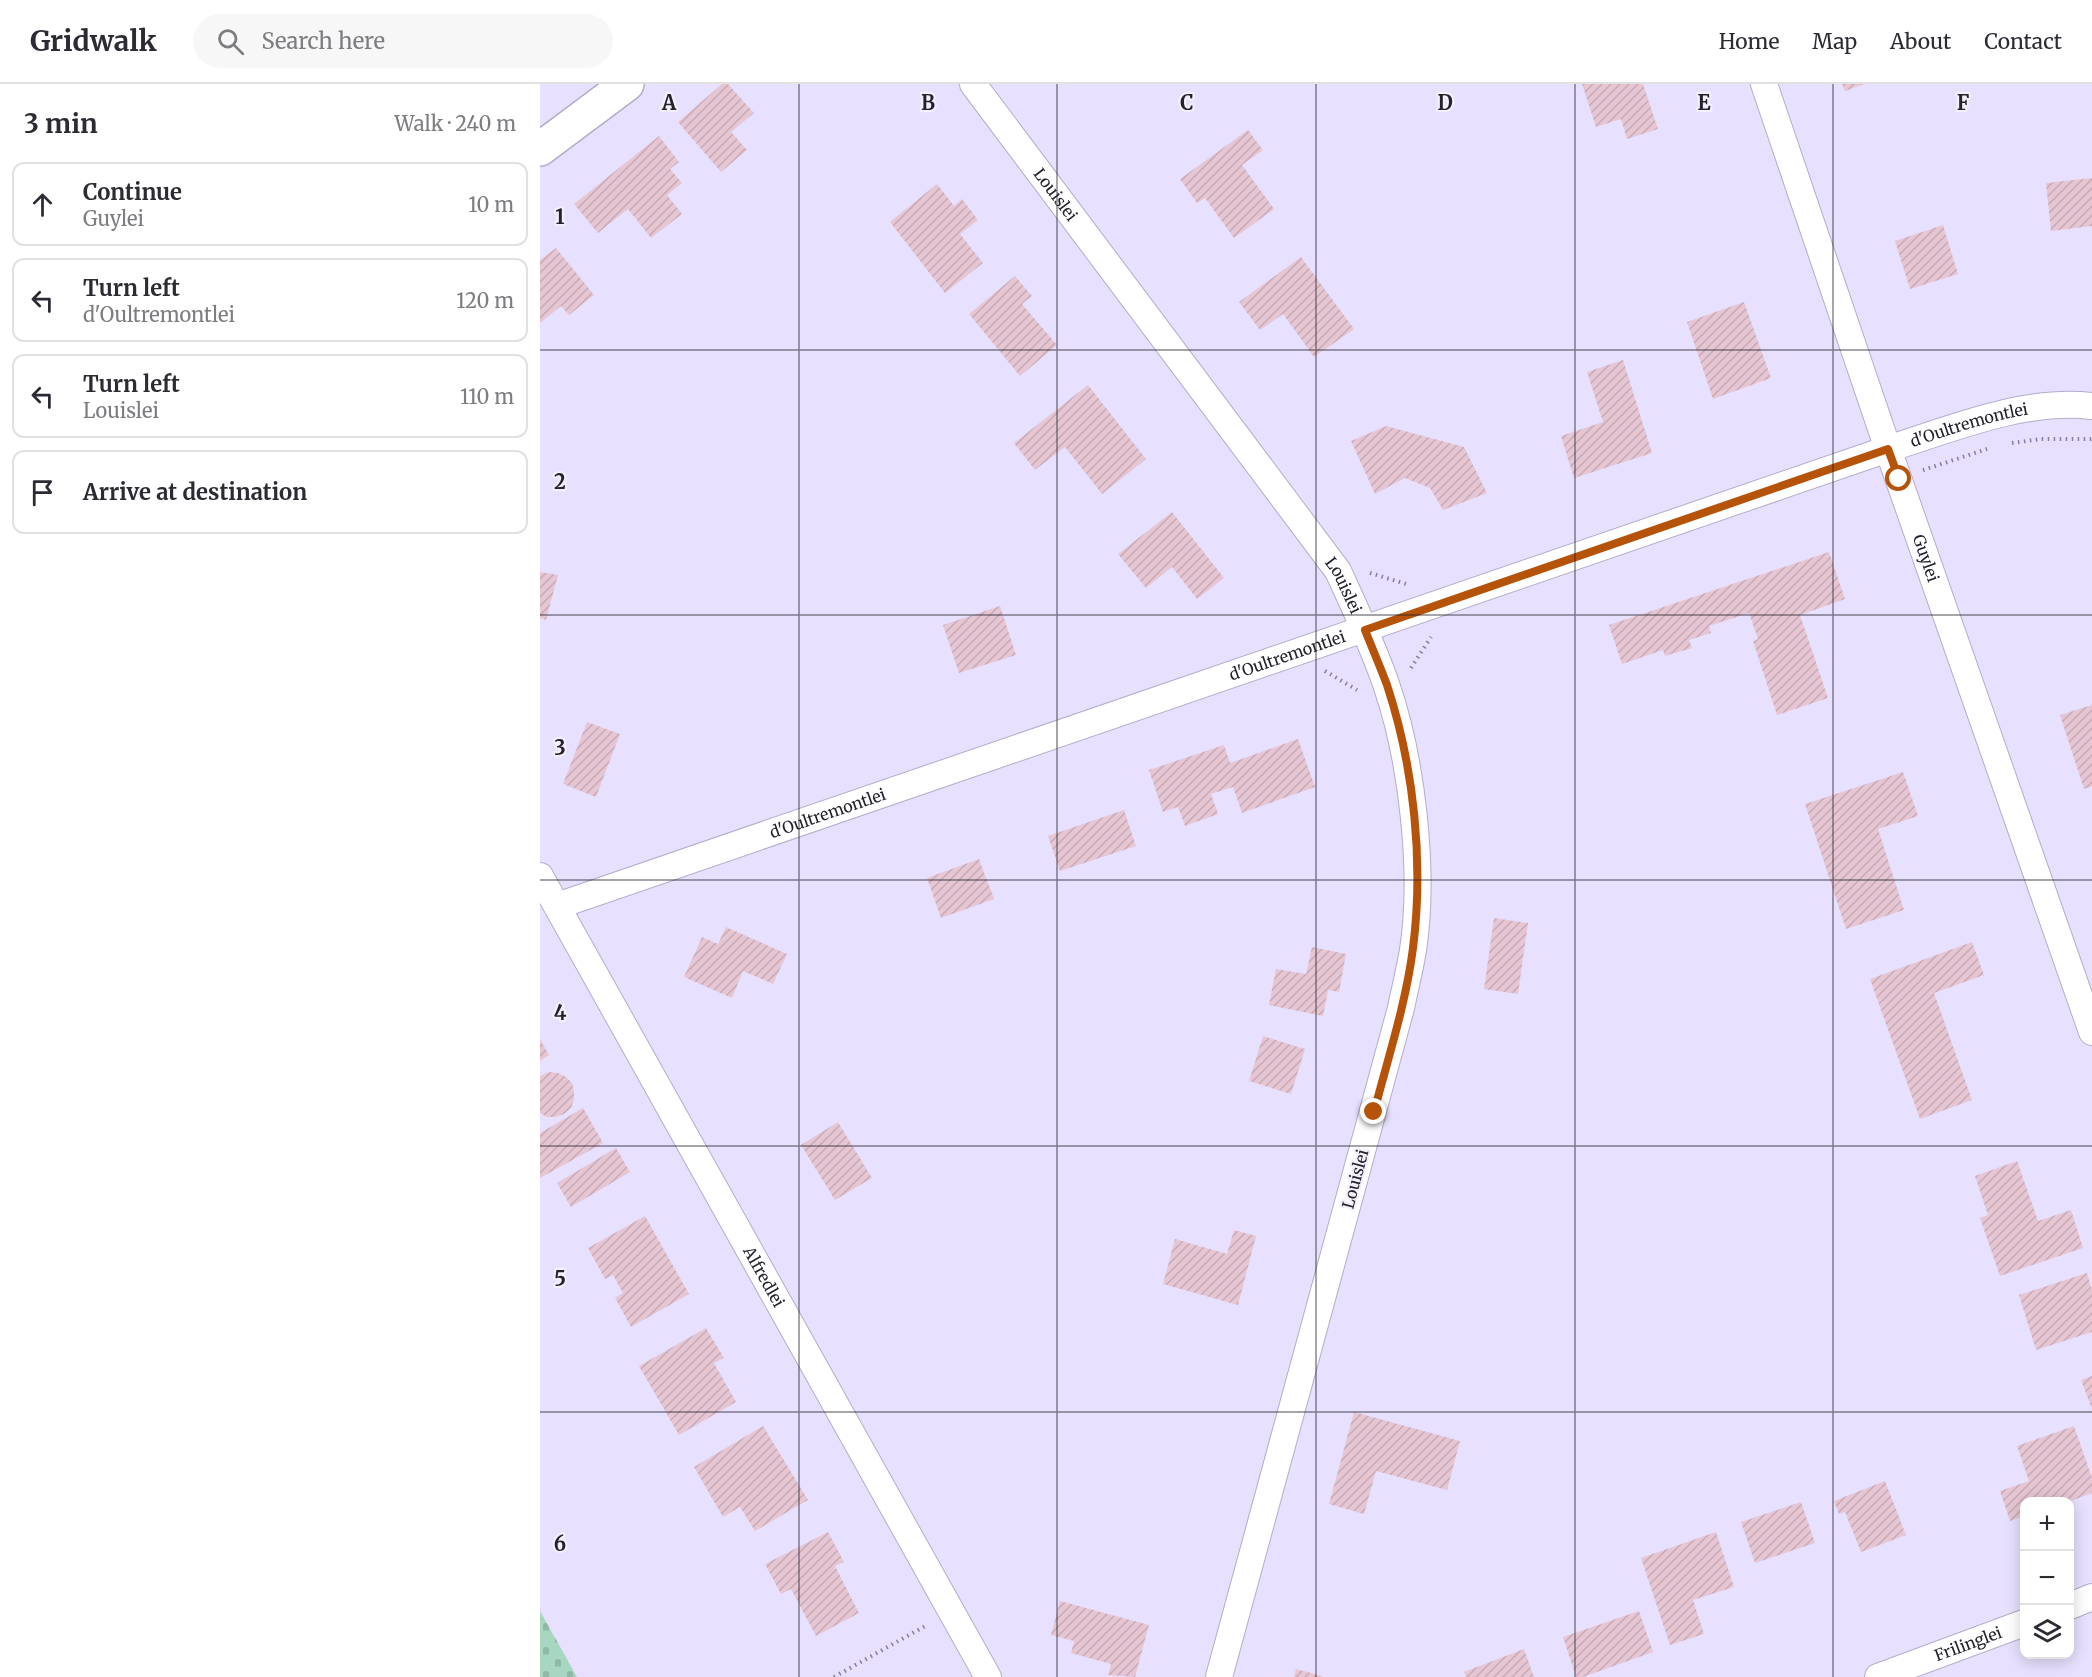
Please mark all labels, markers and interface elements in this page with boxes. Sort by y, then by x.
search box [193,14,613,68]
text: Gridwalk [30,23,157,59]
icon: search [214,25,247,58]
text: Search here [262,27,385,55]
text: Home [1719,28,1779,55]
text: Map [1812,28,1857,55]
text: About [1890,28,1951,55]
text: Contact [1984,28,2062,55]
text: A [661,90,677,115]
text: B [921,90,935,115]
text: C [1180,90,1194,115]
text: D [1437,90,1453,115]
text: E [1697,90,1711,115]
text: F [1957,90,1970,115]
text: 3 min [24,107,98,140]
text: Walk · 240 m [395,111,516,136]
street label: Louislei [1030,164,1082,225]
text: Continue [83,178,182,206]
icon: ahead [26,188,59,221]
text: 10 m [468,192,514,217]
text: 1 [555,204,565,229]
text: Guylei [83,206,144,231]
text: Turn left [83,274,180,302]
icon: left [26,284,59,317]
text: 120 m [456,288,514,313]
text: d'Oultremontlei [83,302,235,327]
text: Turn left [83,370,180,398]
icon: left [26,380,59,413]
text: 110 m [460,384,514,409]
text: Louislei [83,398,159,423]
street label: d'Oultremontlei [1907,399,2029,451]
route start [1885,465,1911,491]
text: 2 [554,469,566,494]
icon: arrive [26,476,59,509]
text: Arrive at destination [83,478,307,506]
street label: Guylei [1909,532,1944,584]
street label: Louislei [1321,553,1366,617]
street label: d'Oultremontlei [1226,626,1348,685]
text: 3 [554,735,566,760]
street label: d'Oultremontlei [767,784,888,842]
text: 4 [554,1000,567,1025]
route end [1360,1098,1386,1124]
street label: Louislei [1337,1147,1373,1211]
street label: Alfredlei [739,1242,789,1310]
text: 5 [554,1266,566,1291]
map controls [2020,1497,2074,1659]
button: + [2020,1497,2074,1551]
text: 6 [554,1531,566,1556]
button: − [2020,1551,2074,1605]
button: layers [2020,1605,2074,1659]
street label: Frilinglei [1932,1622,2005,1665]

